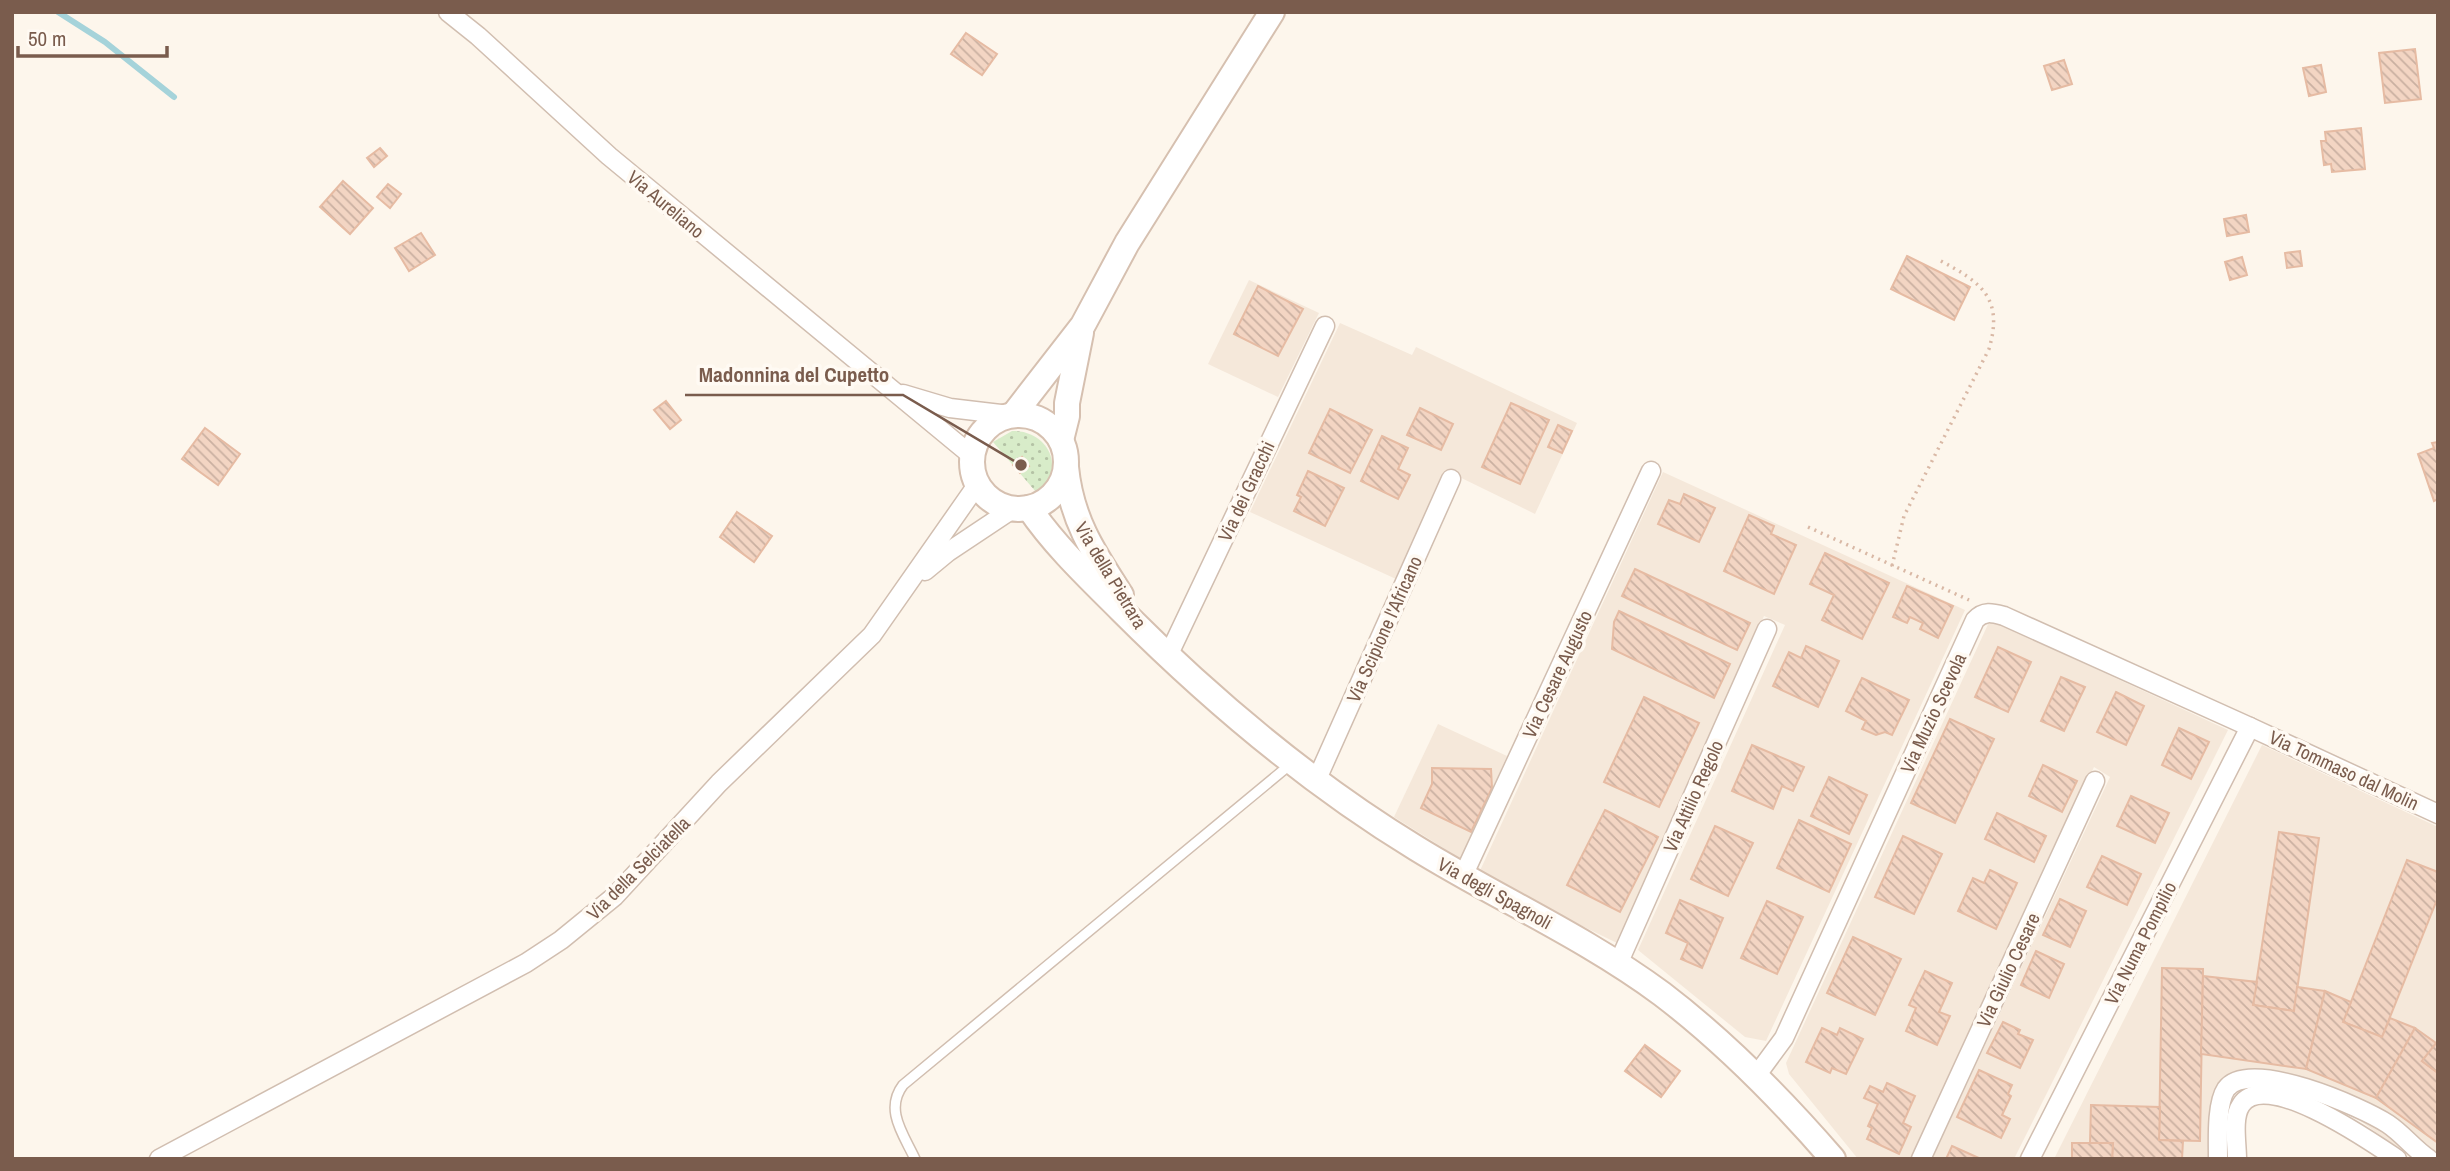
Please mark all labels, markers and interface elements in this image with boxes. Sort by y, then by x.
scale bar [18,14,166,58]
text: 50 m [28,24,66,53]
street label: Via Aureliano [622,164,710,244]
callout: Madonnina del Cupetto [685,353,903,395]
text: Madonnina del Cupetto [699,360,889,389]
street label: Via dei Gracchi [1211,437,1281,545]
street label: Via della Pietrara [1069,517,1153,633]
street label: Via Scipione l'Africano [1340,552,1428,706]
street label: Via Cesare Augusto [1516,606,1598,742]
street label: Via Muzio Scevola [1894,648,1972,777]
street label: Via Tommaso dal Molin [2265,724,2423,816]
street label: Via Attilio Regolo [1657,736,1729,856]
street label: Via della Selciatella [581,810,696,925]
street label: Via degli Spagnoli [1433,851,1557,935]
street label: Via Numa Pompilio [2098,877,2182,1009]
street label: Via Giulio Cesare [1970,909,2046,1031]

